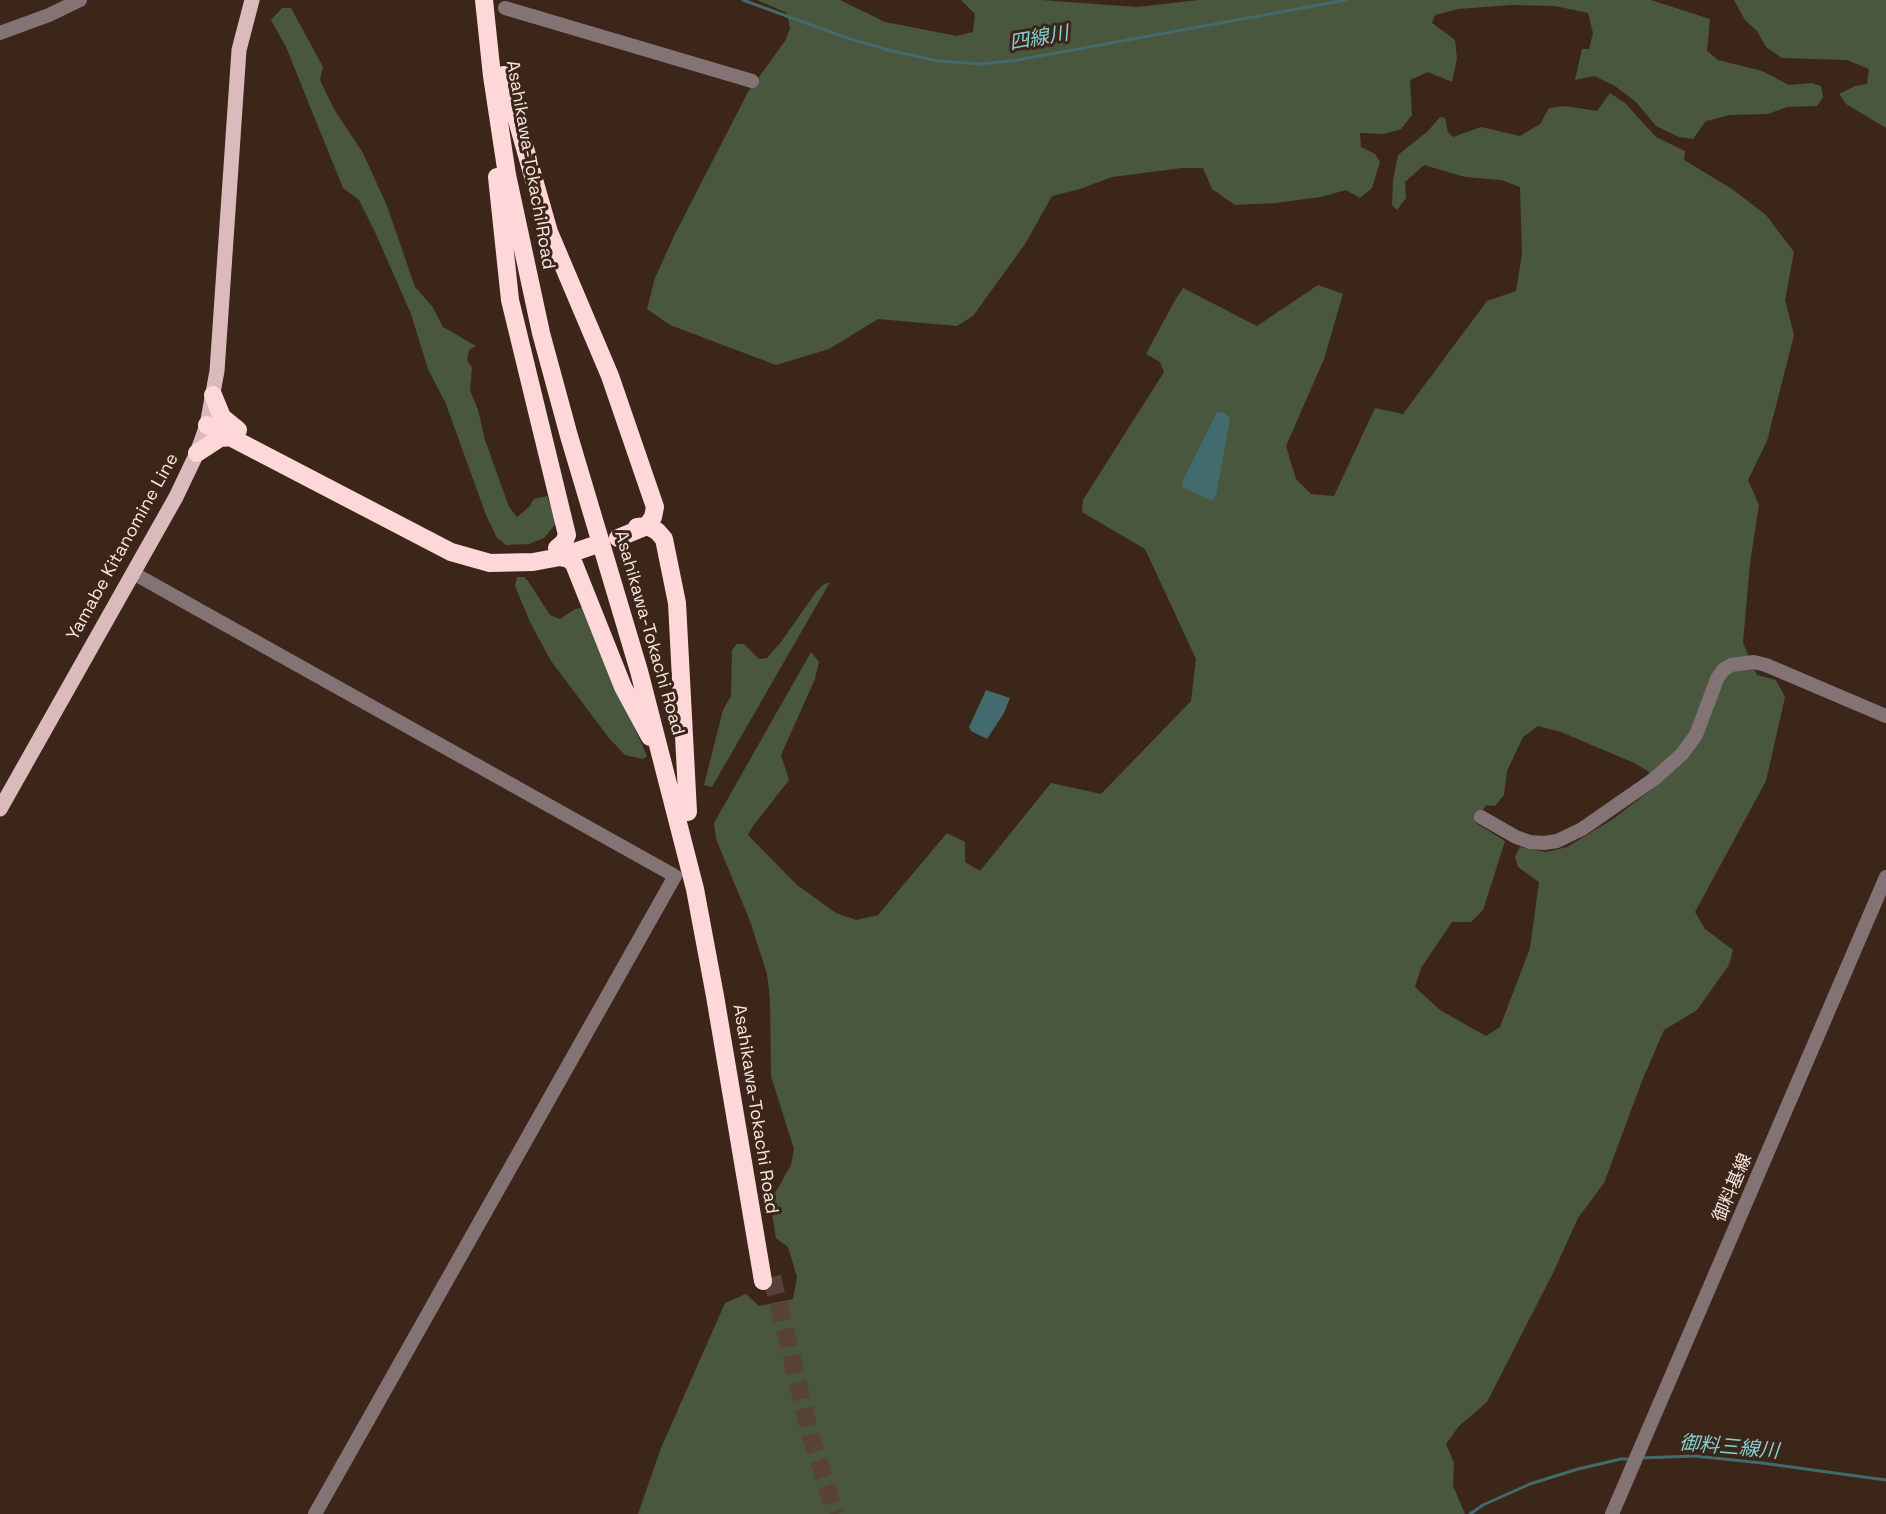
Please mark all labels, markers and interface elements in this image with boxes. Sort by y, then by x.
water label: 四線川 [1007,22,1071,56]
street label: Asahikawa-Tokachi Road [501,59,559,271]
street label: Yamabe Kitanomine Line [62,450,184,644]
street label: Asahikawa-Tokachi Road [609,528,689,738]
street label: Asahikawa-Tokachi Road [728,1003,782,1215]
street label: 御料基線 [1709,1151,1757,1225]
water label: 御料三線川 [1678,1432,1780,1464]

